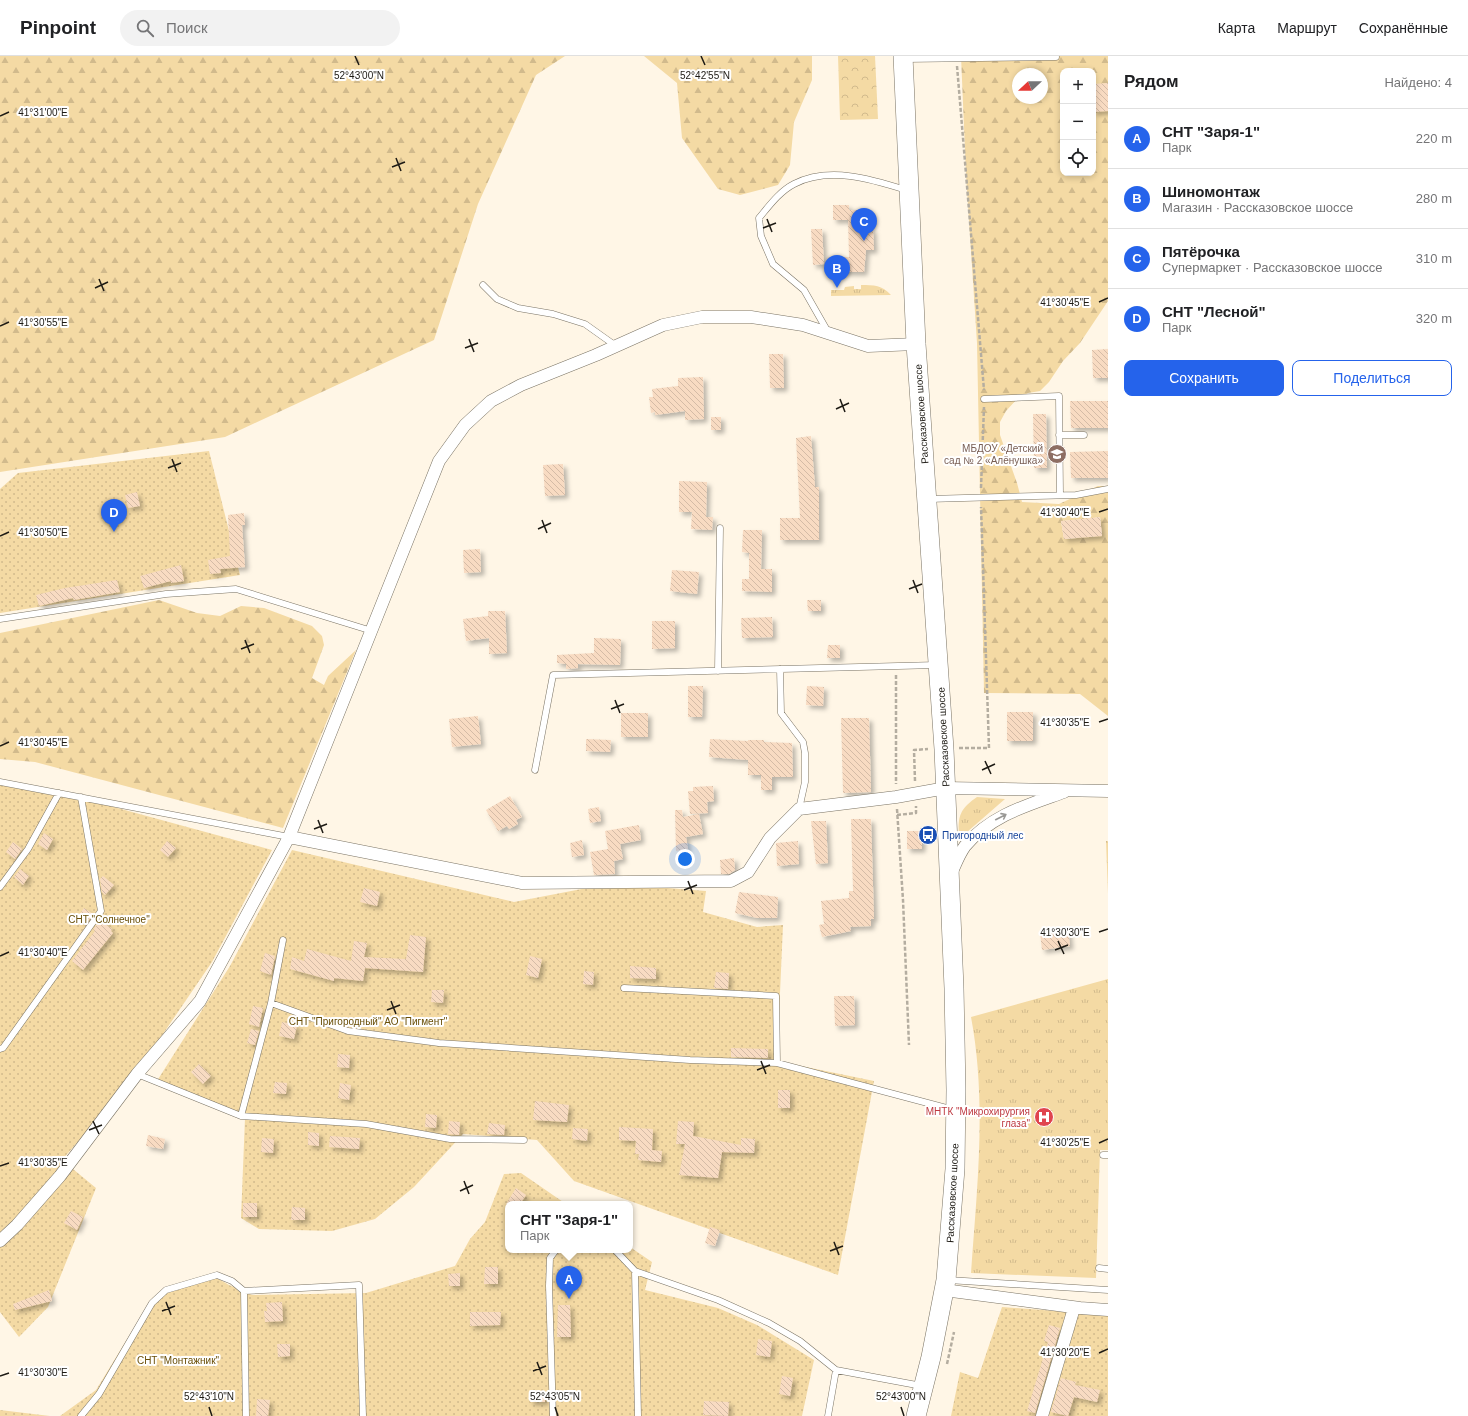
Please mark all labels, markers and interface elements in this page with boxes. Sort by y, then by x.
search box [120,10,400,46]
text: Pinpoint [20,17,96,38]
icon: search [134,17,156,39]
text: Поиск [166,19,208,36]
text: Карта [1218,20,1255,36]
text: Маршрут [1277,20,1337,36]
text: Сохранённые [1359,20,1448,36]
north arrow [1012,68,1048,104]
map controls [1060,68,1096,176]
button: + [1060,68,1096,104]
text: 52°43'00"N [334,70,384,81]
text: 52°42'55"N [680,70,730,81]
text: Рядом [1124,72,1179,91]
text: Найдено: 4 [1384,75,1452,90]
button: − [1060,104,1096,140]
text: 41°31'00"E [18,107,68,118]
text: СНТ "Заря-1" [1162,123,1260,140]
text: A [1132,131,1142,146]
text: 220 m [1416,131,1452,146]
button: locate [1060,140,1096,176]
text: Парк [1162,140,1192,155]
text: Шиномонтаж [1162,183,1260,200]
text: B [1132,191,1142,206]
text: 280 m [1416,191,1452,206]
text: Магазин · Рассказовское шоссе [1162,200,1353,215]
pin: C [851,208,877,241]
text: Пятёрочка [1162,243,1240,260]
text: C [1132,251,1142,266]
text: 310 m [1416,251,1452,266]
pin: B [824,255,850,288]
text: Супермаркет · Рассказовское шоссе [1162,260,1383,275]
text: 41°30'45"E [1040,297,1090,308]
text: СНТ "Лесной" [1162,303,1266,320]
text: D [1132,311,1142,326]
text: 320 m [1416,311,1452,326]
text: 41°30'55"E [18,317,68,328]
text: Парк [1162,320,1192,335]
button: Сохранить [1124,360,1284,396]
button: Поделиться [1292,360,1452,396]
street label: Рассказовское шоссе [913,363,930,464]
place label: МБДОУ «Детский сад № 2 «Алёнушка» [944,443,1043,466]
school or university icon: МБДОУ «Детский сад № 2 «Алёнушка» [1046,443,1068,465]
pin: D [101,499,127,532]
text: 41°30'40"E [1040,507,1090,518]
text: 41°30'50"E [18,527,68,538]
street label: Рассказовское шоссе [935,686,952,787]
text: 41°30'35"E [1040,717,1090,728]
text: 41°30'45"E [18,737,68,748]
one-way arrow [995,812,1007,820]
bus stop icon: Пригородный лес [917,824,939,846]
place label: Пригородный лес [942,830,1024,841]
your location [675,849,695,869]
park label: СНТ "Солнечное" [68,914,150,925]
text: 41°30'30"E [1040,927,1090,938]
text: 41°30'40"E [18,947,68,958]
park label: СНТ "Пригородный" АО "Пигмент" [289,1016,448,1027]
place label: МНТК "Микрохирургия глаза" [926,1106,1030,1129]
hospital icon: МНТК "Микрохирургия глаза" [1033,1106,1055,1128]
text: 41°30'25"E [1040,1137,1090,1148]
street label: Рассказовское шоссе [944,1143,961,1243]
text: 41°30'35"E [18,1157,68,1168]
popup [505,1201,633,1253]
text: СНТ "Заря-1" [520,1211,618,1228]
text: Парк [520,1228,549,1243]
pin: A [556,1266,582,1299]
text: 41°30'20"E [1040,1347,1090,1358]
park label: СНТ "Монтажник" [137,1355,220,1366]
text: 41°30'30"E [18,1367,68,1378]
text: 52°43'10"N [184,1391,234,1402]
text: 52°43'05"N [530,1391,580,1402]
text: 52°43'00"N [876,1391,926,1402]

